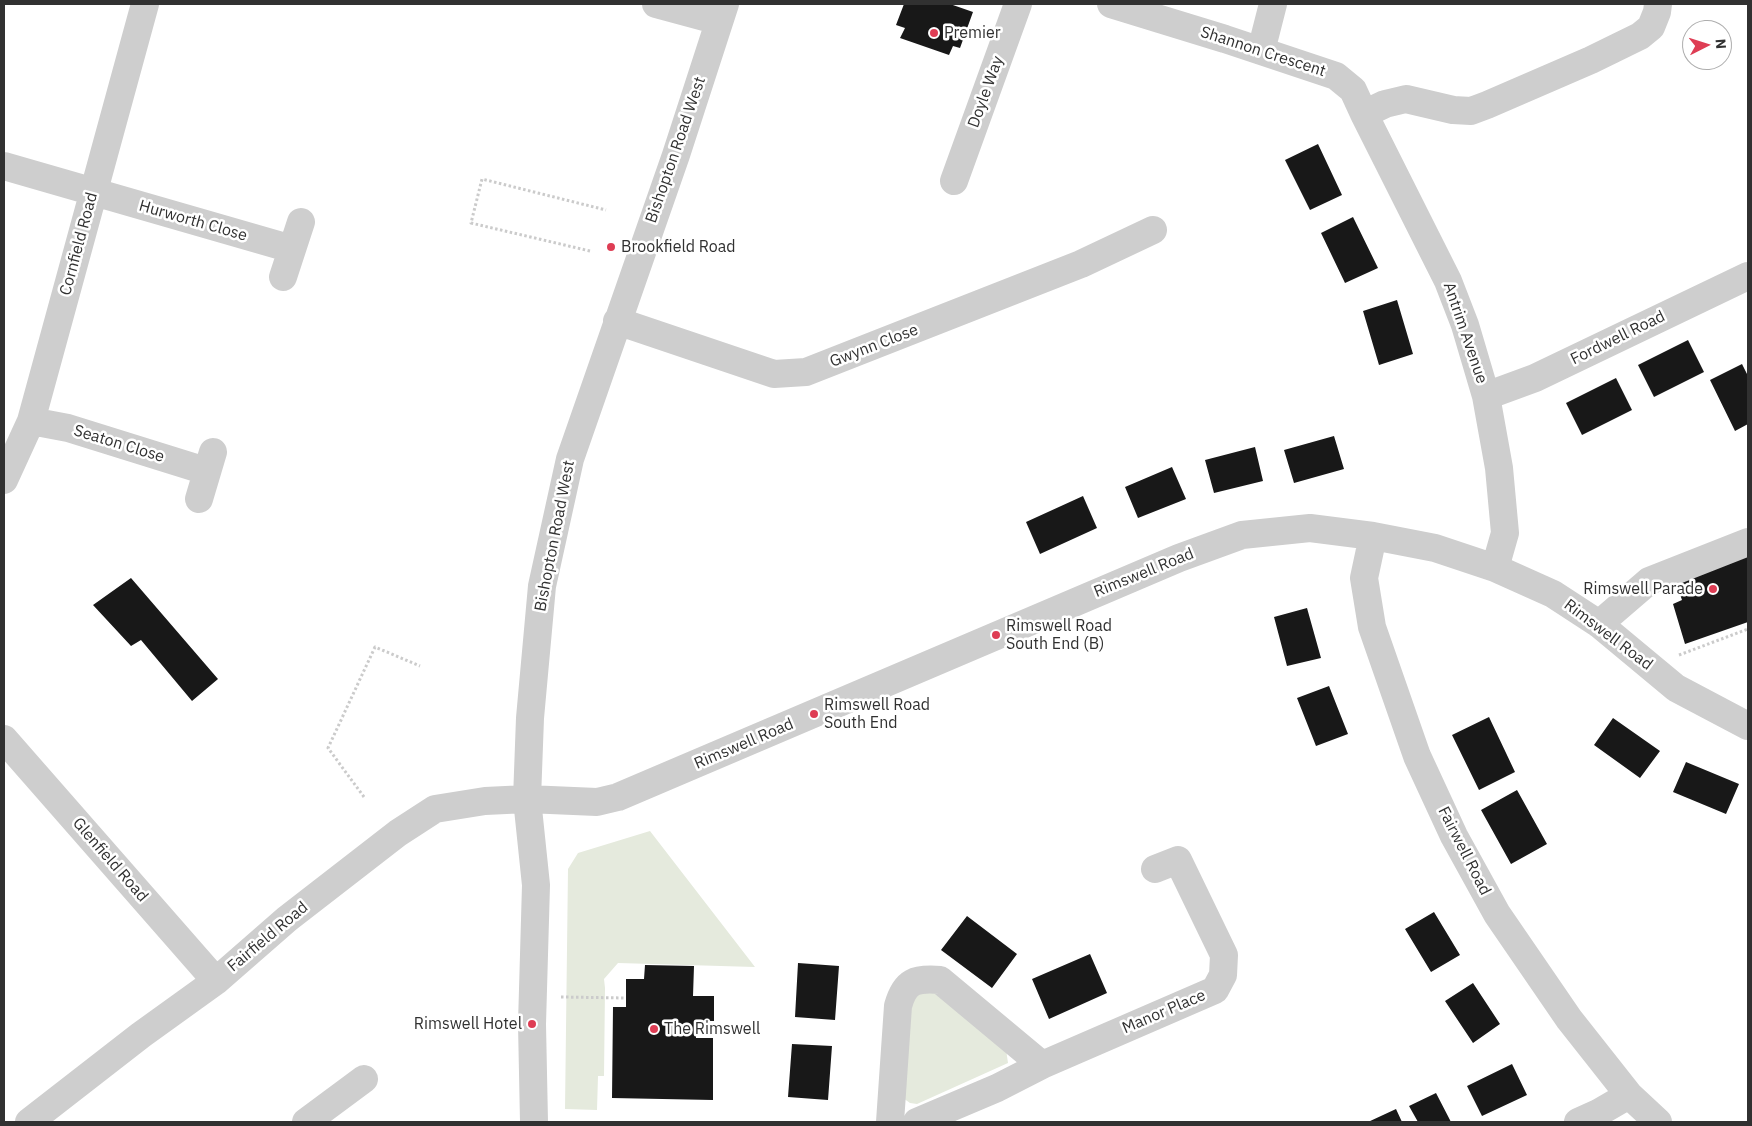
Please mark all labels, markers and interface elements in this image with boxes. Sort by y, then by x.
north arrow [1682,20,1732,70]
place label: Premier [944,23,1001,43]
street label: Shannon Crescent [1198,23,1328,81]
marker: Premier [928,27,940,39]
text: N [1712,38,1730,50]
street label: Doyle Way [964,53,1008,131]
street label: Bishopton Road West [642,74,710,226]
street label: Cornfield Road [56,190,102,298]
street label: Hurworth Close [137,196,249,246]
place label: Brookfield Road [621,237,736,257]
marker: Brookfield Road [605,241,617,253]
street label: Antrim Avenue [1439,280,1491,386]
street label: Fordwell Road [1568,307,1668,369]
street label: Gwynn Close [827,320,921,372]
street label: Seaton Close [71,421,167,467]
street label: Bishopton Road West [531,459,579,613]
street label: Rimswell Road [1091,544,1197,602]
place label: Rimswell Parade [1583,579,1703,599]
marker: Rimswell Parade [1707,583,1719,595]
street label: Rimswell Road [1560,595,1656,675]
place label: Rimswell Road South End (B) [1006,616,1112,654]
marker: Rimswell Road South End (B) [990,629,1002,641]
place label: Rimswell Road South End [824,695,930,733]
marker: Rimswell Road South End [808,708,820,720]
street label: Rimswell Road [691,714,797,774]
street label: Fairwell Road [1433,803,1495,899]
street label: Glenfield Road [68,814,152,906]
street label: Fairfield Road [224,898,312,976]
street label: Manor Place [1119,986,1209,1038]
place label: Rimswell Hotel [414,1014,522,1034]
marker: Rimswell Hotel [526,1018,538,1030]
place label: The Rimswell [664,1019,760,1039]
marker: The Rimswell [648,1023,660,1035]

